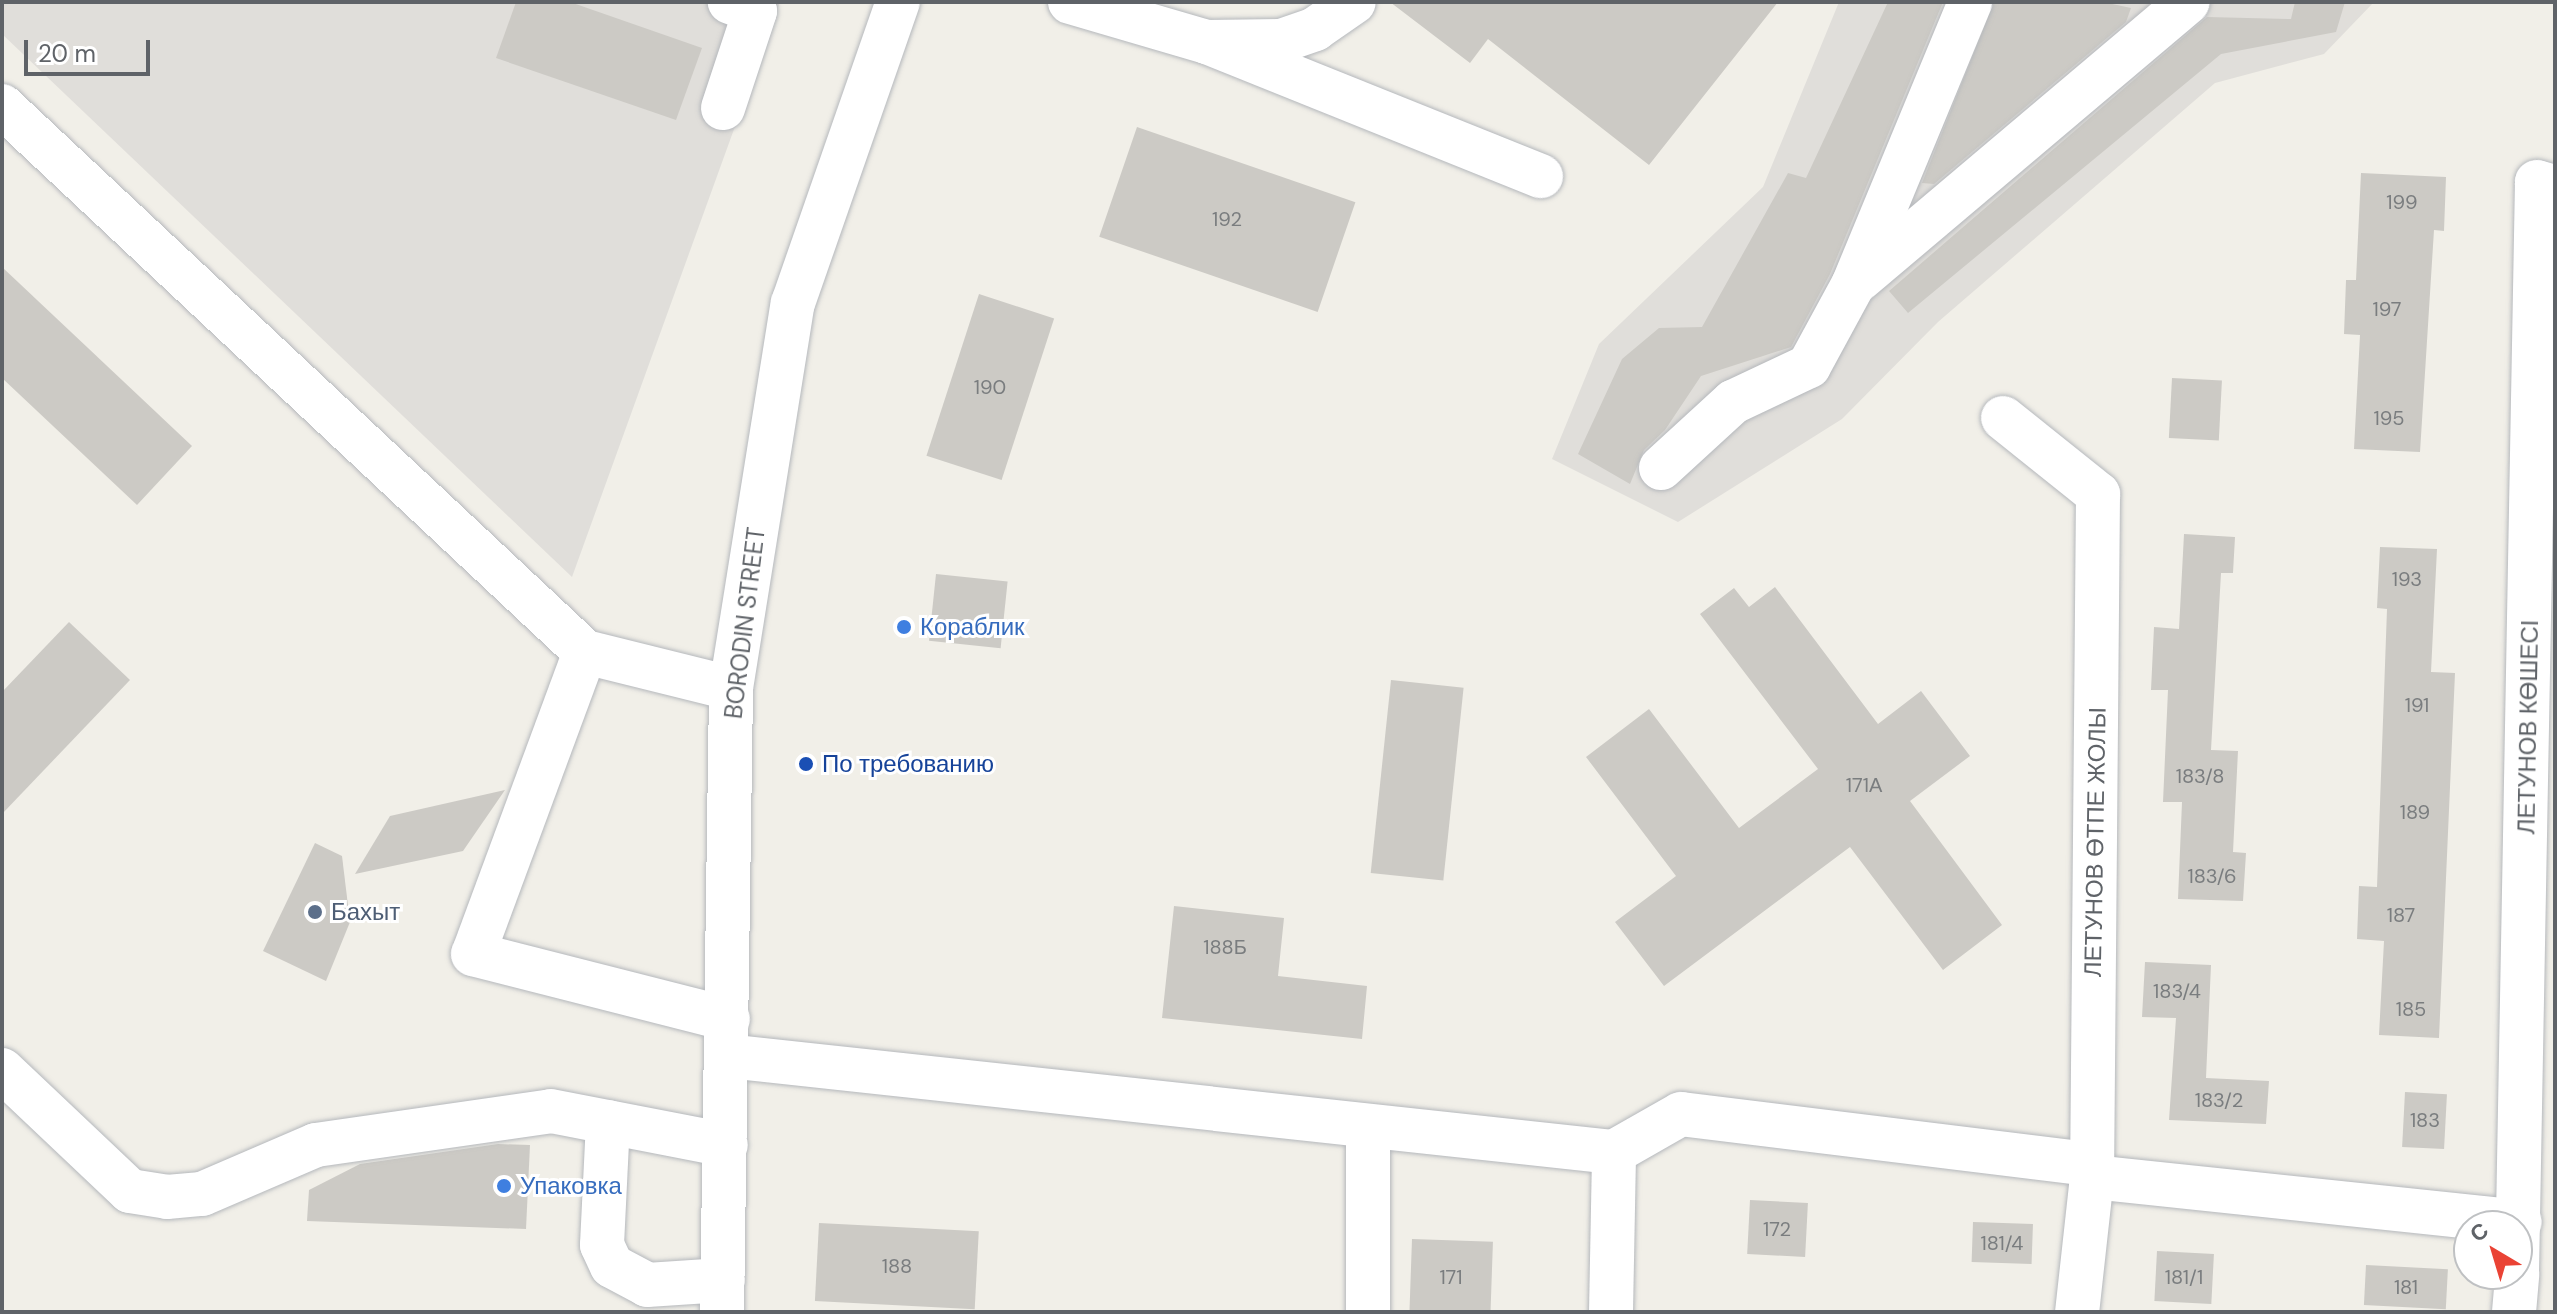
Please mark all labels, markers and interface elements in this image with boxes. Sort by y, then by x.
scale bar [28,24,154,74]
text: 20 m [38,38,96,69]
house number: 199 [2386,190,2418,214]
house number: 192 [1212,207,1242,231]
house number: 197 [2373,297,2401,321]
house number: 190 [974,375,1006,399]
house number: 195 [2374,406,2404,430]
street label: BORODIN STREET [719,526,771,720]
house number: 193 [2392,567,2422,591]
place label: Кораблик [920,613,1025,641]
marker: Кораблик [895,618,913,636]
street label: ЛЕТУНОВ КӨШЕСІ [2512,619,2544,835]
house number: 191 [2405,693,2429,717]
street label: ЛЕТУНОВ ӨТПЕ ЖОЛЫ [2078,707,2112,977]
place label: По требованию [822,750,994,778]
marker: По требованию [797,755,815,773]
house number: 183/8 [2176,764,2224,788]
house number: 171А [1846,773,1882,797]
house number: 189 [2400,800,2430,824]
house number: 183/6 [2187,864,2237,888]
place label: Бахыт [331,898,400,926]
marker: Бахыт [306,903,324,921]
house number: 187 [2387,903,2415,927]
house number: 188Б [1203,935,1247,959]
house number: 183/4 [2153,979,2201,1003]
house number: 185 [2396,997,2426,1021]
house number: 183/2 [2195,1088,2243,1112]
house number: 183 [2410,1108,2440,1132]
place label: Упаковка [520,1172,622,1200]
marker: Упаковка [495,1177,513,1195]
north arrow [2453,1210,2533,1290]
text: С [2464,1216,2494,1249]
house number: 172 [1763,1217,1791,1241]
house number: 181/4 [1981,1231,2023,1255]
house number: 188 [882,1254,912,1278]
house number: 171 [1439,1265,1463,1289]
house number: 181/1 [2165,1265,2203,1289]
house number: 181 [2394,1275,2418,1299]

